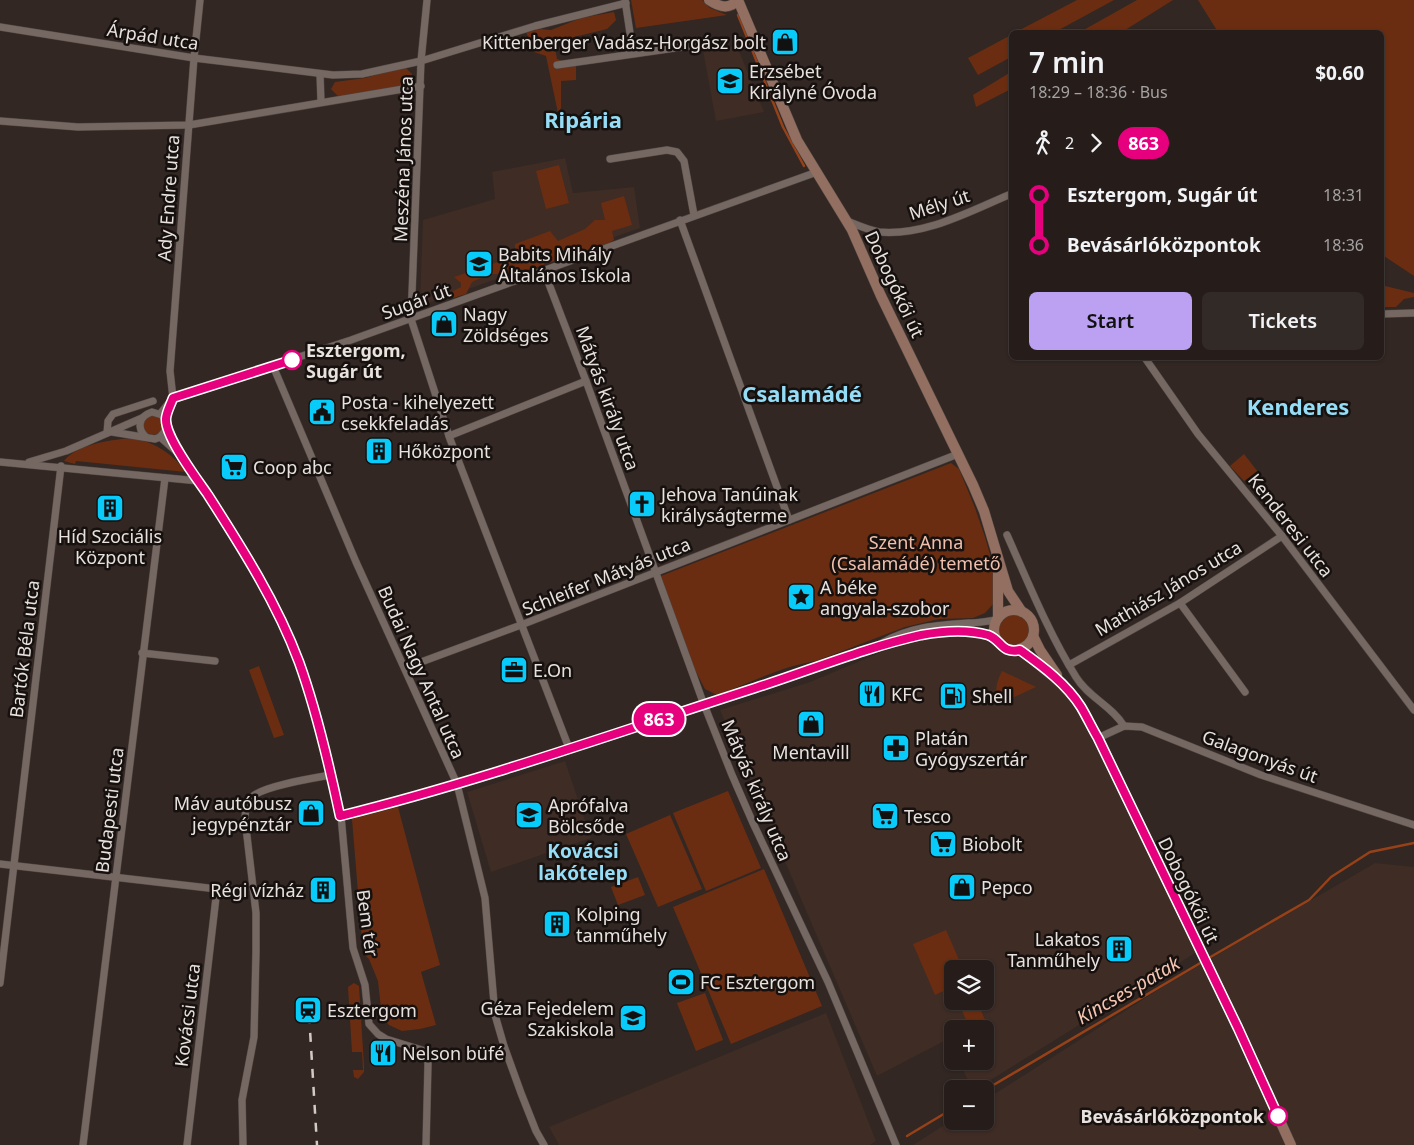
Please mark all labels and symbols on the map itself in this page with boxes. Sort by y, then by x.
street label: Árpád utca [106,17,200,55]
shop icon: Kittenberger Vadász-Horgász bolt [770,27,800,57]
place label: Kittenberger Vadász-Horgász bolt [482,30,766,54]
place label: Erzsébet Királyné Óvoda [749,59,877,104]
school or university icon: Erzsébet Királyné Óvoda [715,66,745,96]
street label: Meszéna János utca [388,75,418,243]
district label: Ripária [544,104,622,134]
street label: Ady Endre utca [152,134,184,262]
street label: Mély út [906,183,973,225]
street label: Dobogókői út [860,227,930,342]
place label: Babits Mihály Általános Iskola [498,242,631,287]
school or university icon: Babits Mihály Általános Iskola [464,249,494,279]
street label: Sugár út [378,277,454,325]
place label: Nagy Zöldséges [463,302,549,347]
shop icon: Nagy Zöldséges [429,309,459,339]
street label: Mátyás király utca [571,323,645,473]
place label: Esztergom, Sugár út [306,338,406,383]
marker: Esztergom, Sugár út [282,350,302,370]
district label: Csalamádé [742,378,862,408]
place label: Posta - kihelyezett csekkfeladás [341,390,495,435]
district label: Kenderes [1247,391,1349,421]
public building icon: Posta - kihelyezett csekkfeladás [307,397,337,427]
building icon: Hőközpont [364,436,394,466]
place label: Hőközpont [398,439,491,463]
supermarket icon: Coop abc [219,452,249,482]
place label: Coop abc [253,455,332,479]
street label: Kenderesi utca [1243,468,1339,582]
place label: Jehova Tanúinak királyságterme [659,482,798,527]
church icon: Jehova Tanúinak királyságterme [627,489,657,519]
building icon: Híd Szociális Központ [95,493,125,523]
place label: Híd Szociális Központ [58,524,162,569]
park label: Szent Anna (Csalamádé) temető [831,530,1001,575]
street label: Schleifer Mátyás utca [518,531,694,621]
street label: Mathiász János utca [1090,535,1246,641]
place label: A béke angyala-szobor [820,575,950,620]
street label: Bartók Béla utca [4,579,44,719]
street label: Budai Nagy Antal utca [373,582,471,762]
place icon: A béke angyala-szobor [786,582,816,612]
office icon: E.On [499,655,529,685]
place label: E.On [533,658,572,682]
restaurant icon: KFC [857,679,887,709]
fuel station icon: Shell [938,681,968,711]
place label: KFC [891,682,923,706]
place label: Shell [972,684,1012,708]
line badge: 863 [630,703,688,735]
shop icon: Mentavill [796,709,826,739]
street label: Mátyás király utca [716,715,798,865]
street label: Galagonyás út [1199,724,1322,788]
place label: Platán Gyógyszertár [915,726,1028,771]
pharmacy icon: Platán Gyógyszertár [881,733,911,763]
place label: Mentavill [772,740,850,764]
street label: Budapesti utca [89,746,129,874]
place label: Máv autóbusz jegypénztár [174,791,293,836]
place label: Aprófalva Bölcsőde [548,793,629,838]
shop icon: Máv autóbusz jegypénztár [296,798,326,828]
school or university icon: Aprófalva Bölcsőde [514,800,544,830]
supermarket icon: Tesco [870,801,900,831]
place label: Tesco [904,804,951,828]
supermarket icon: Biobolt [928,829,958,859]
place label: Biobolt [962,832,1023,856]
street label: Dobogókői út [1153,833,1225,948]
district label: Kovácsi lakótelep [538,838,628,886]
shop icon: Pepco [947,872,977,902]
building icon: Régi vízház [308,875,338,905]
place label: Pepco [981,875,1033,899]
place label: Régi vízház [210,878,304,902]
street label: Bem tér [351,888,385,959]
place label: Kolping tanműhely [576,902,668,947]
building icon: Kolping tanműhely [542,909,572,939]
place label: Lakatos Tanműhely [1007,927,1101,972]
building icon: Lakatos Tanműhely [1104,934,1134,964]
water label: Kincses-patak [1072,950,1185,1030]
street label: Kovácsi utca [169,962,205,1068]
sports icon: FC Esztergom [666,967,696,997]
place label: FC Esztergom [700,970,815,994]
station icon: Esztergom [293,995,323,1025]
place label: Géza Fejedelem Szakiskola [481,996,614,1041]
place label: Esztergom [327,998,417,1022]
school or university icon: Géza Fejedelem Szakiskola [618,1003,648,1033]
restaurant icon: Nelson büfé [368,1038,398,1068]
place label: Nelson büfé [402,1041,504,1065]
place label: Bevásárlóközpontok [1080,1104,1265,1128]
marker: Bevásárlóközpontok [1268,1106,1288,1126]

